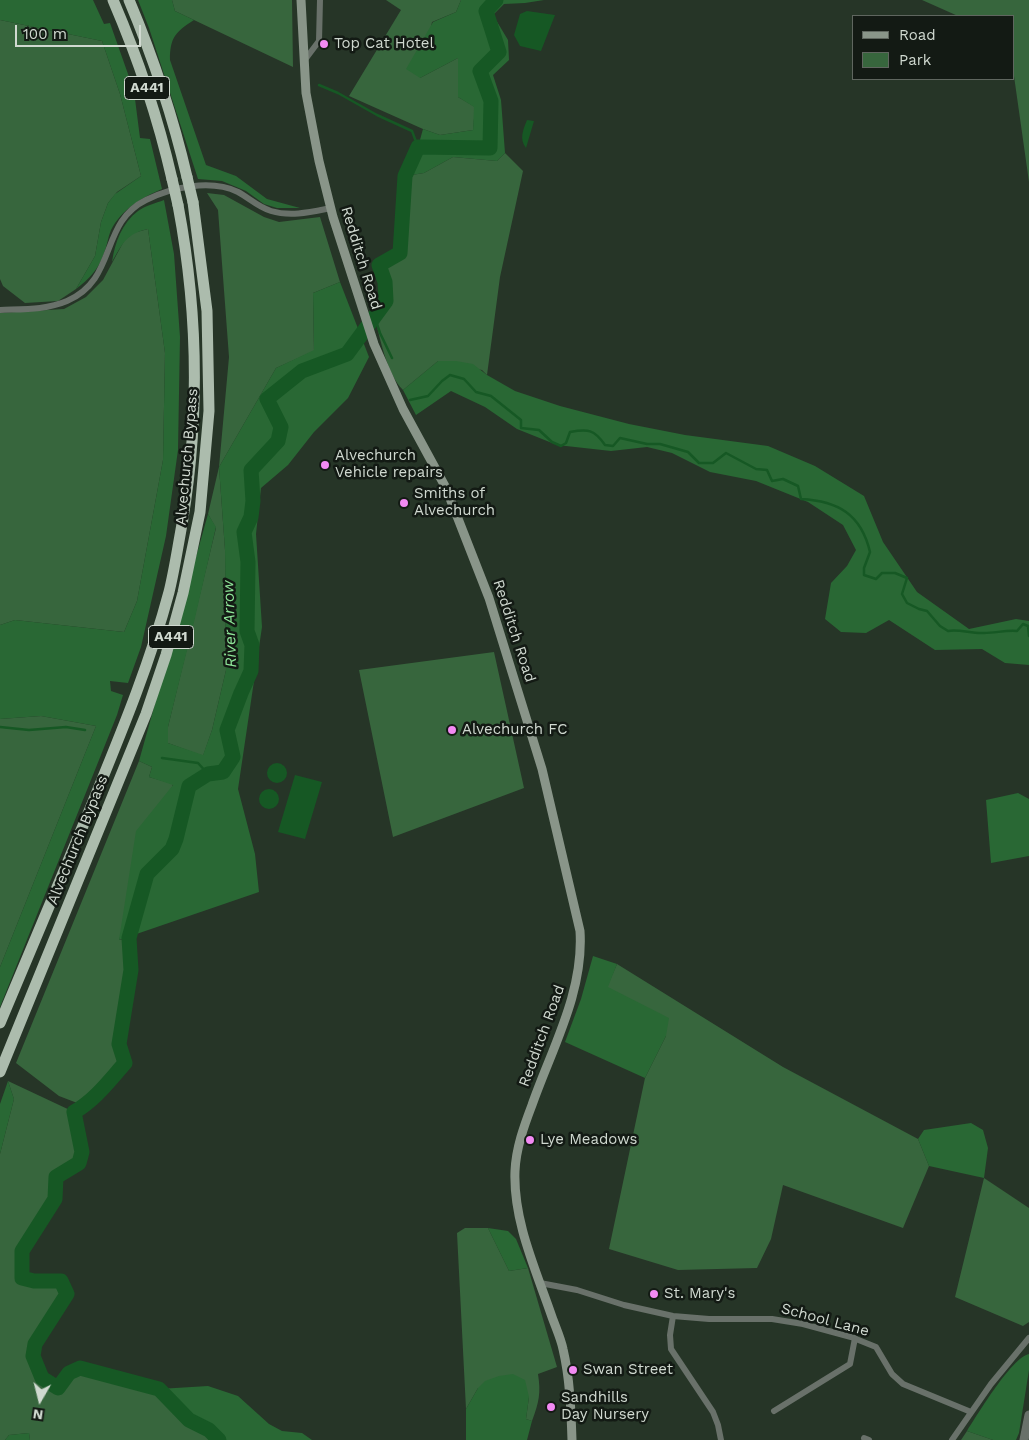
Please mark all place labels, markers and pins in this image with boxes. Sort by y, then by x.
place label: Top Cat Hotel [334,35,434,53]
marker: Top Cat Hotel [318,38,330,50]
place label: Alvechurch Vehicle repairs [335,447,443,482]
marker: Alvechurch Vehicle repairs [319,459,331,471]
place label: Smiths of Alvechurch [414,485,495,520]
marker: Smiths of Alvechurch [398,497,410,509]
place label: Alvechurch FC [462,721,568,739]
marker: Alvechurch FC [446,724,458,736]
place label: Lye Meadows [540,1131,637,1149]
marker: Lye Meadows [524,1134,536,1146]
place label: St. Mary's [664,1285,735,1303]
marker: St. Mary's [648,1288,660,1300]
place label: Swan Street [583,1361,673,1379]
marker: Swan Street [567,1364,579,1376]
place label: Sandhills Day Nursery [561,1389,649,1424]
marker: Sandhills Day Nursery [545,1401,557,1413]

